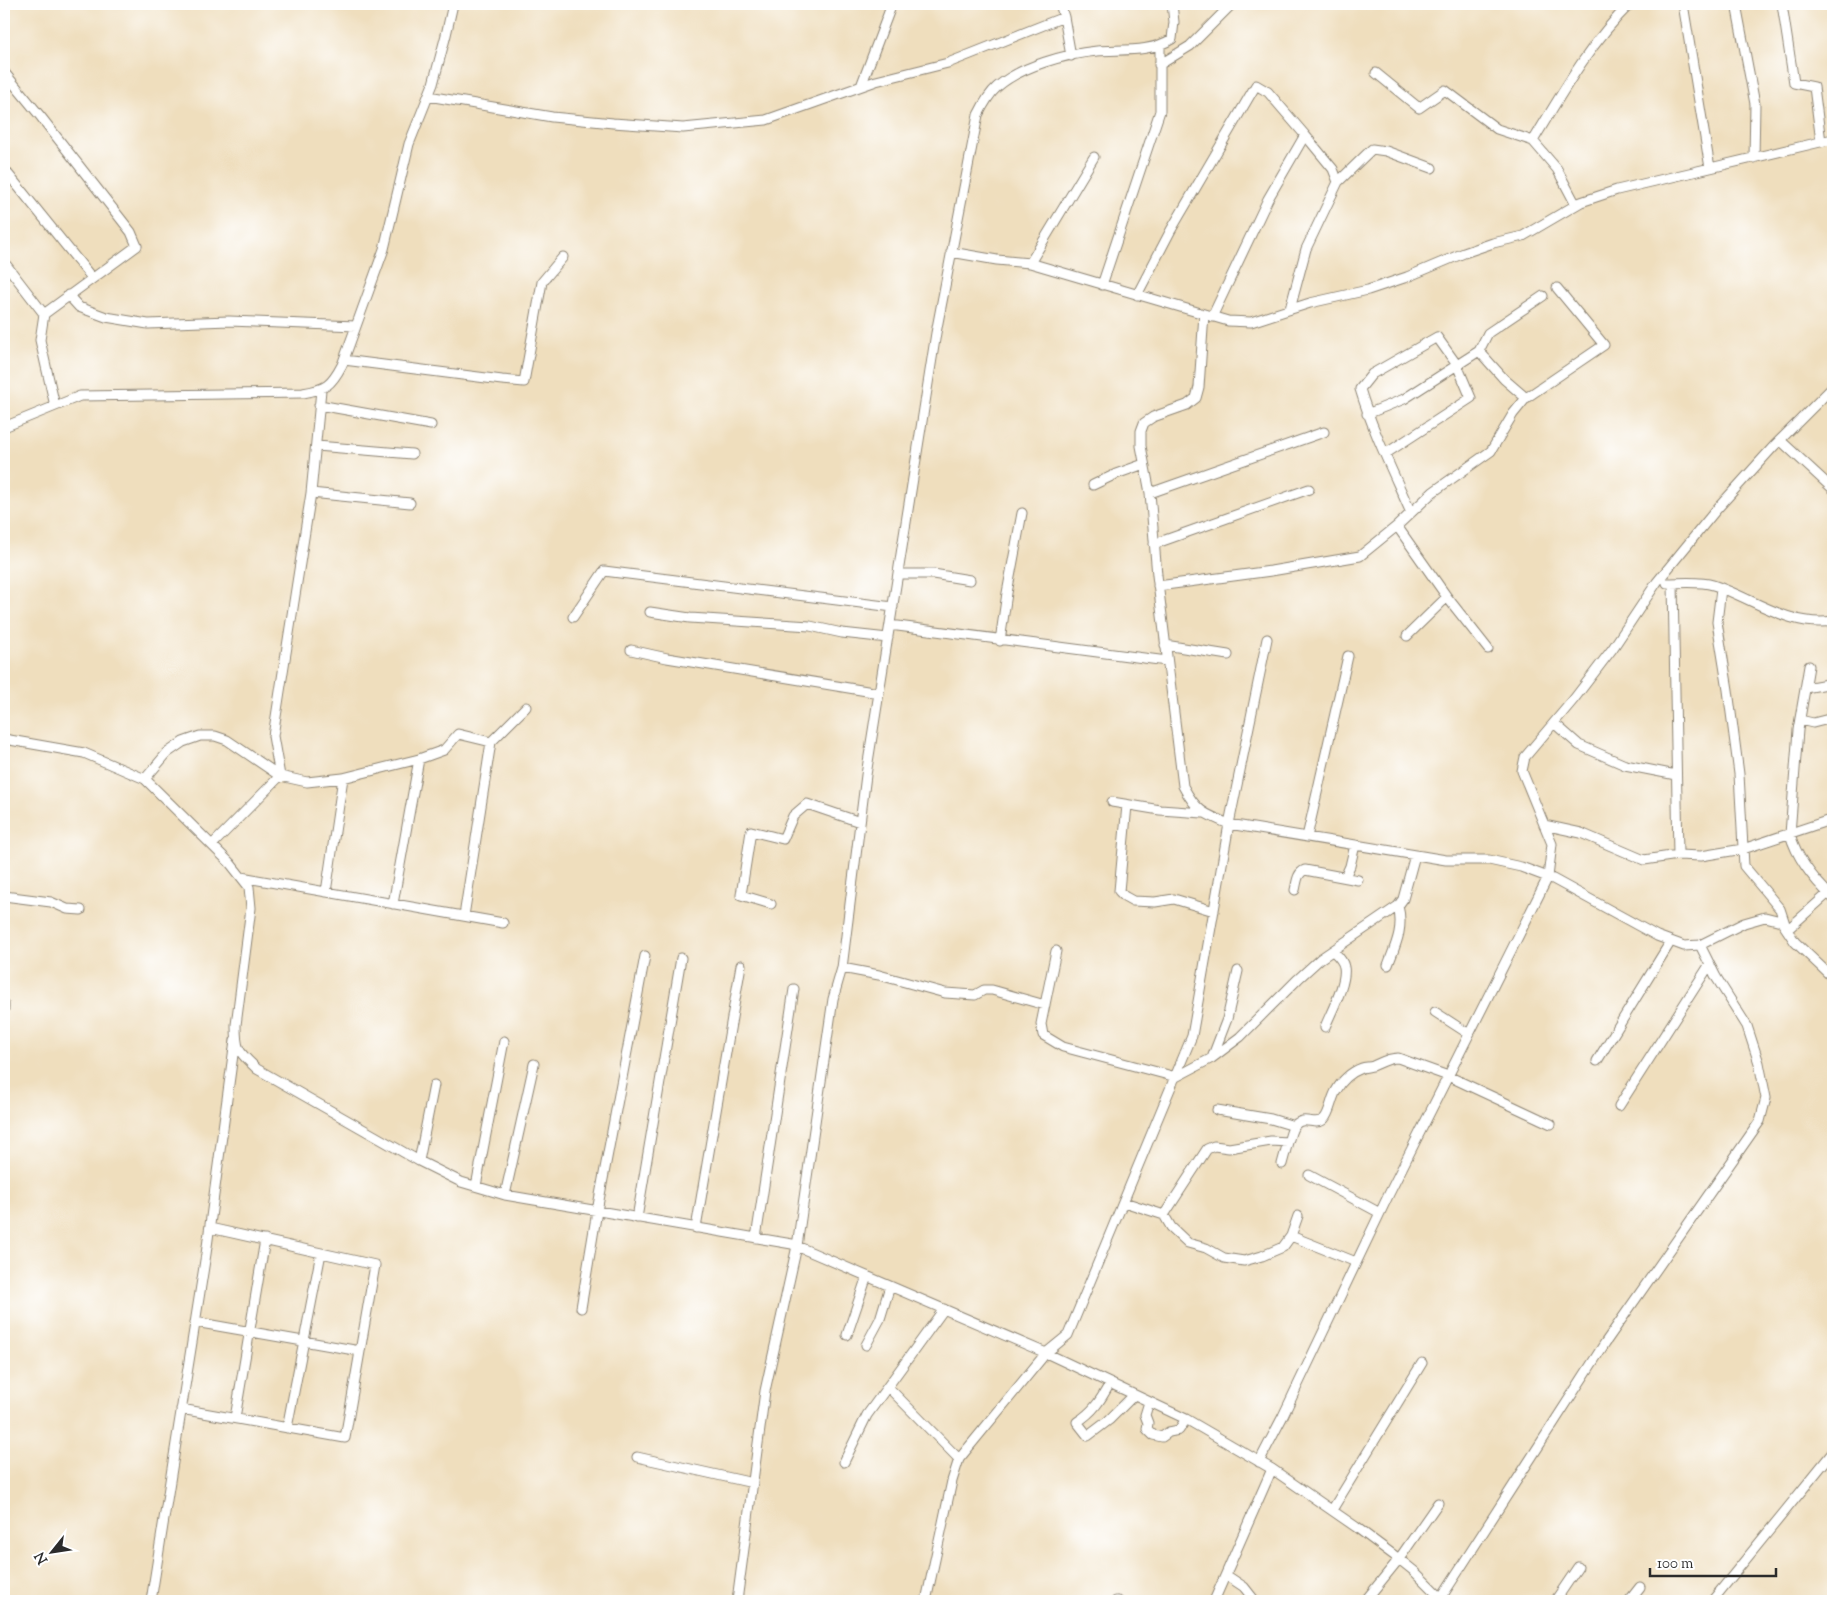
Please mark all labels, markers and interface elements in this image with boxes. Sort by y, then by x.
north arrow [28,1528,78,1578]
scale bar [1650,1545,1776,1577]
text: N [31,1548,54,1567]
text: 100 m [1657,1554,1694,1575]

